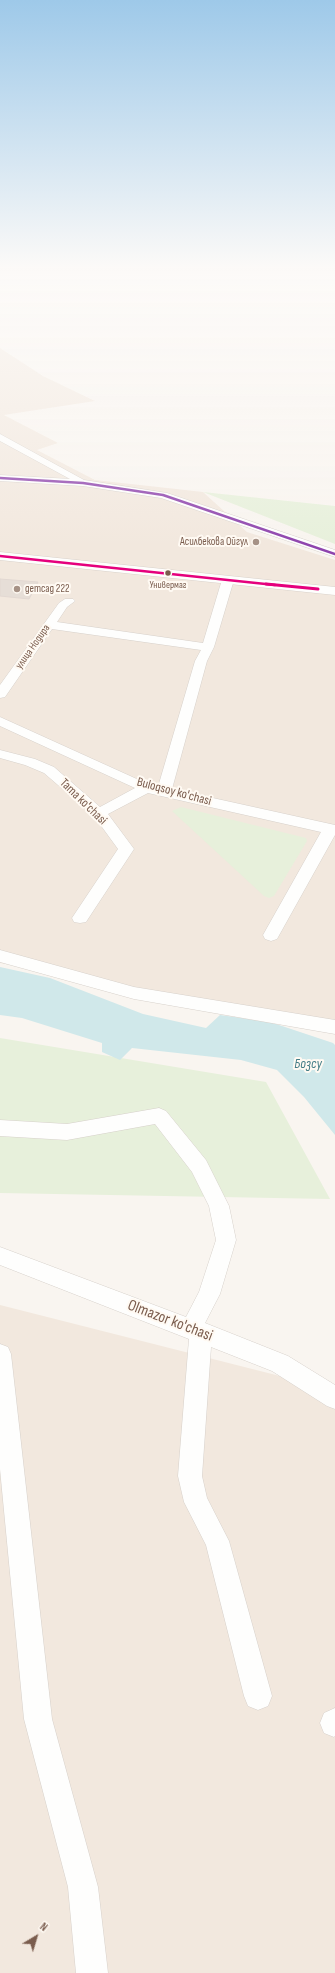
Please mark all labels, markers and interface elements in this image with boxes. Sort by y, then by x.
place label: Асилбекова Ойгул [180,535,248,549]
marker: Асилбекова Ойгул [251,537,261,547]
marker: Универмаг [163,568,173,578]
place label: Универмаг [150,579,186,591]
place label: детсад 222 [25,582,69,596]
marker: детсад 222 [12,584,22,594]
street label: улица Нодира [13,622,53,672]
street label: Buloqsoy ko'chasi [135,775,213,809]
street label: Tama ko'chasi [56,776,110,828]
water label: Бозсу [294,1056,322,1072]
street label: Olmazor ko'chasi [125,1296,215,1346]
north arrow [16,1917,56,1957]
text: N [37,1920,50,1934]

